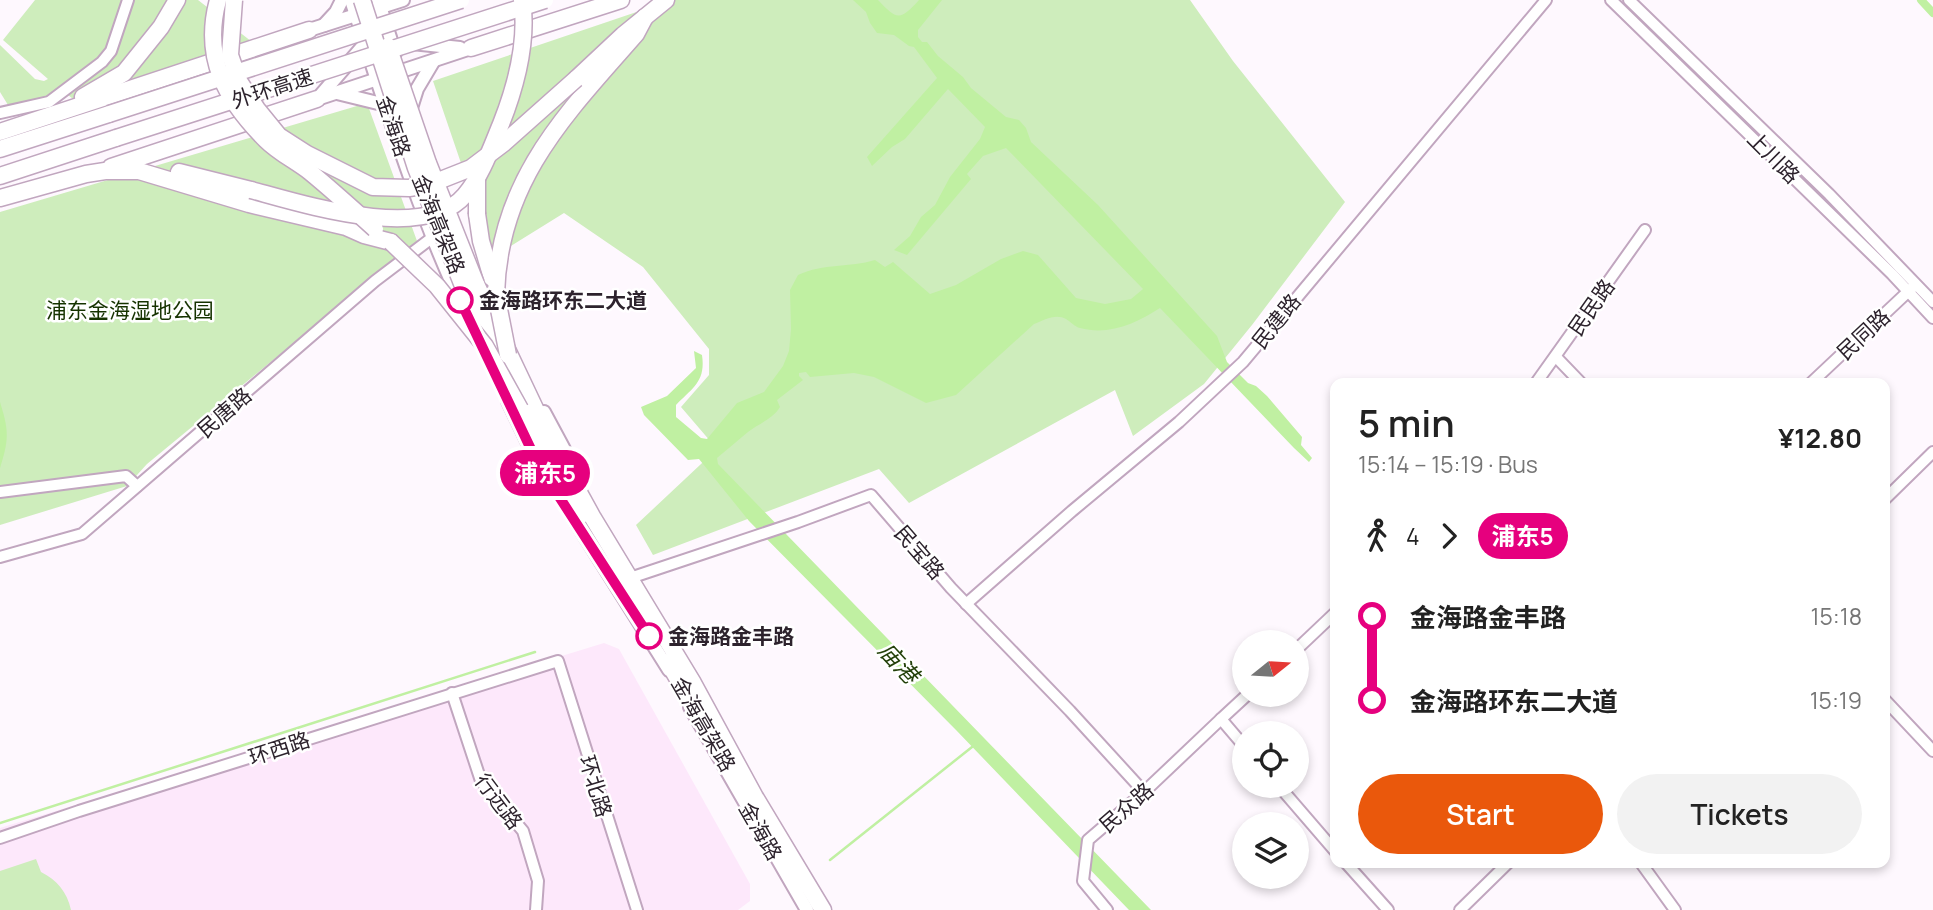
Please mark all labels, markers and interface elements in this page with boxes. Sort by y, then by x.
street label: 外环高速 [228,62,316,114]
street label: 金海路 [371,92,417,160]
street label: 上川路 [1742,125,1806,189]
street label: 金海高架路 [406,170,472,278]
street label: 民民路 [1561,273,1621,341]
place label: 金海路环东二大道 [479,286,647,314]
marker: 金海路环东二大道 [447,287,473,313]
street label: 民建路 [1245,288,1307,354]
park label: 浦东金海湿地公园 [46,296,214,324]
street label: 民同路 [1830,302,1896,366]
street label: 民唐路 [191,381,257,443]
text: 5 min [1358,396,1455,448]
text: ¥12.80 [1778,420,1862,456]
text: 15:14 – 15:19 · Bus [1358,448,1538,480]
line badge: 浦东5 [505,450,585,496]
text: 浦东5 [514,456,576,489]
icon: walk [1358,517,1396,555]
icon: forward [1430,517,1468,555]
street label: 民宝路 [889,519,951,585]
text: 浦东5 [1492,519,1554,552]
text: 4 [1406,520,1420,552]
text: 金海路金丰路 [1410,599,1566,635]
text: 15:18 [1811,600,1862,632]
place label: 金海路金丰路 [668,622,794,650]
marker: 金海路金丰路 [636,623,662,649]
north arrow [1232,630,1309,707]
map controls [1232,630,1309,889]
water label: 庙港 [872,634,928,692]
street label: 金海高架路 [666,672,742,776]
text: 金海路环东二大道 [1410,683,1618,719]
text: 15:19 [1810,684,1862,716]
button: locate [1232,721,1309,798]
street label: 环西路 [245,725,313,771]
street label: 环北路 [573,752,619,820]
street label: 行远路 [469,767,529,835]
button: Start [1358,774,1603,854]
button: Tickets [1617,774,1862,854]
street label: 民众路 [1093,776,1159,838]
street label: 金海路 [733,797,789,865]
button: layers [1232,812,1309,889]

